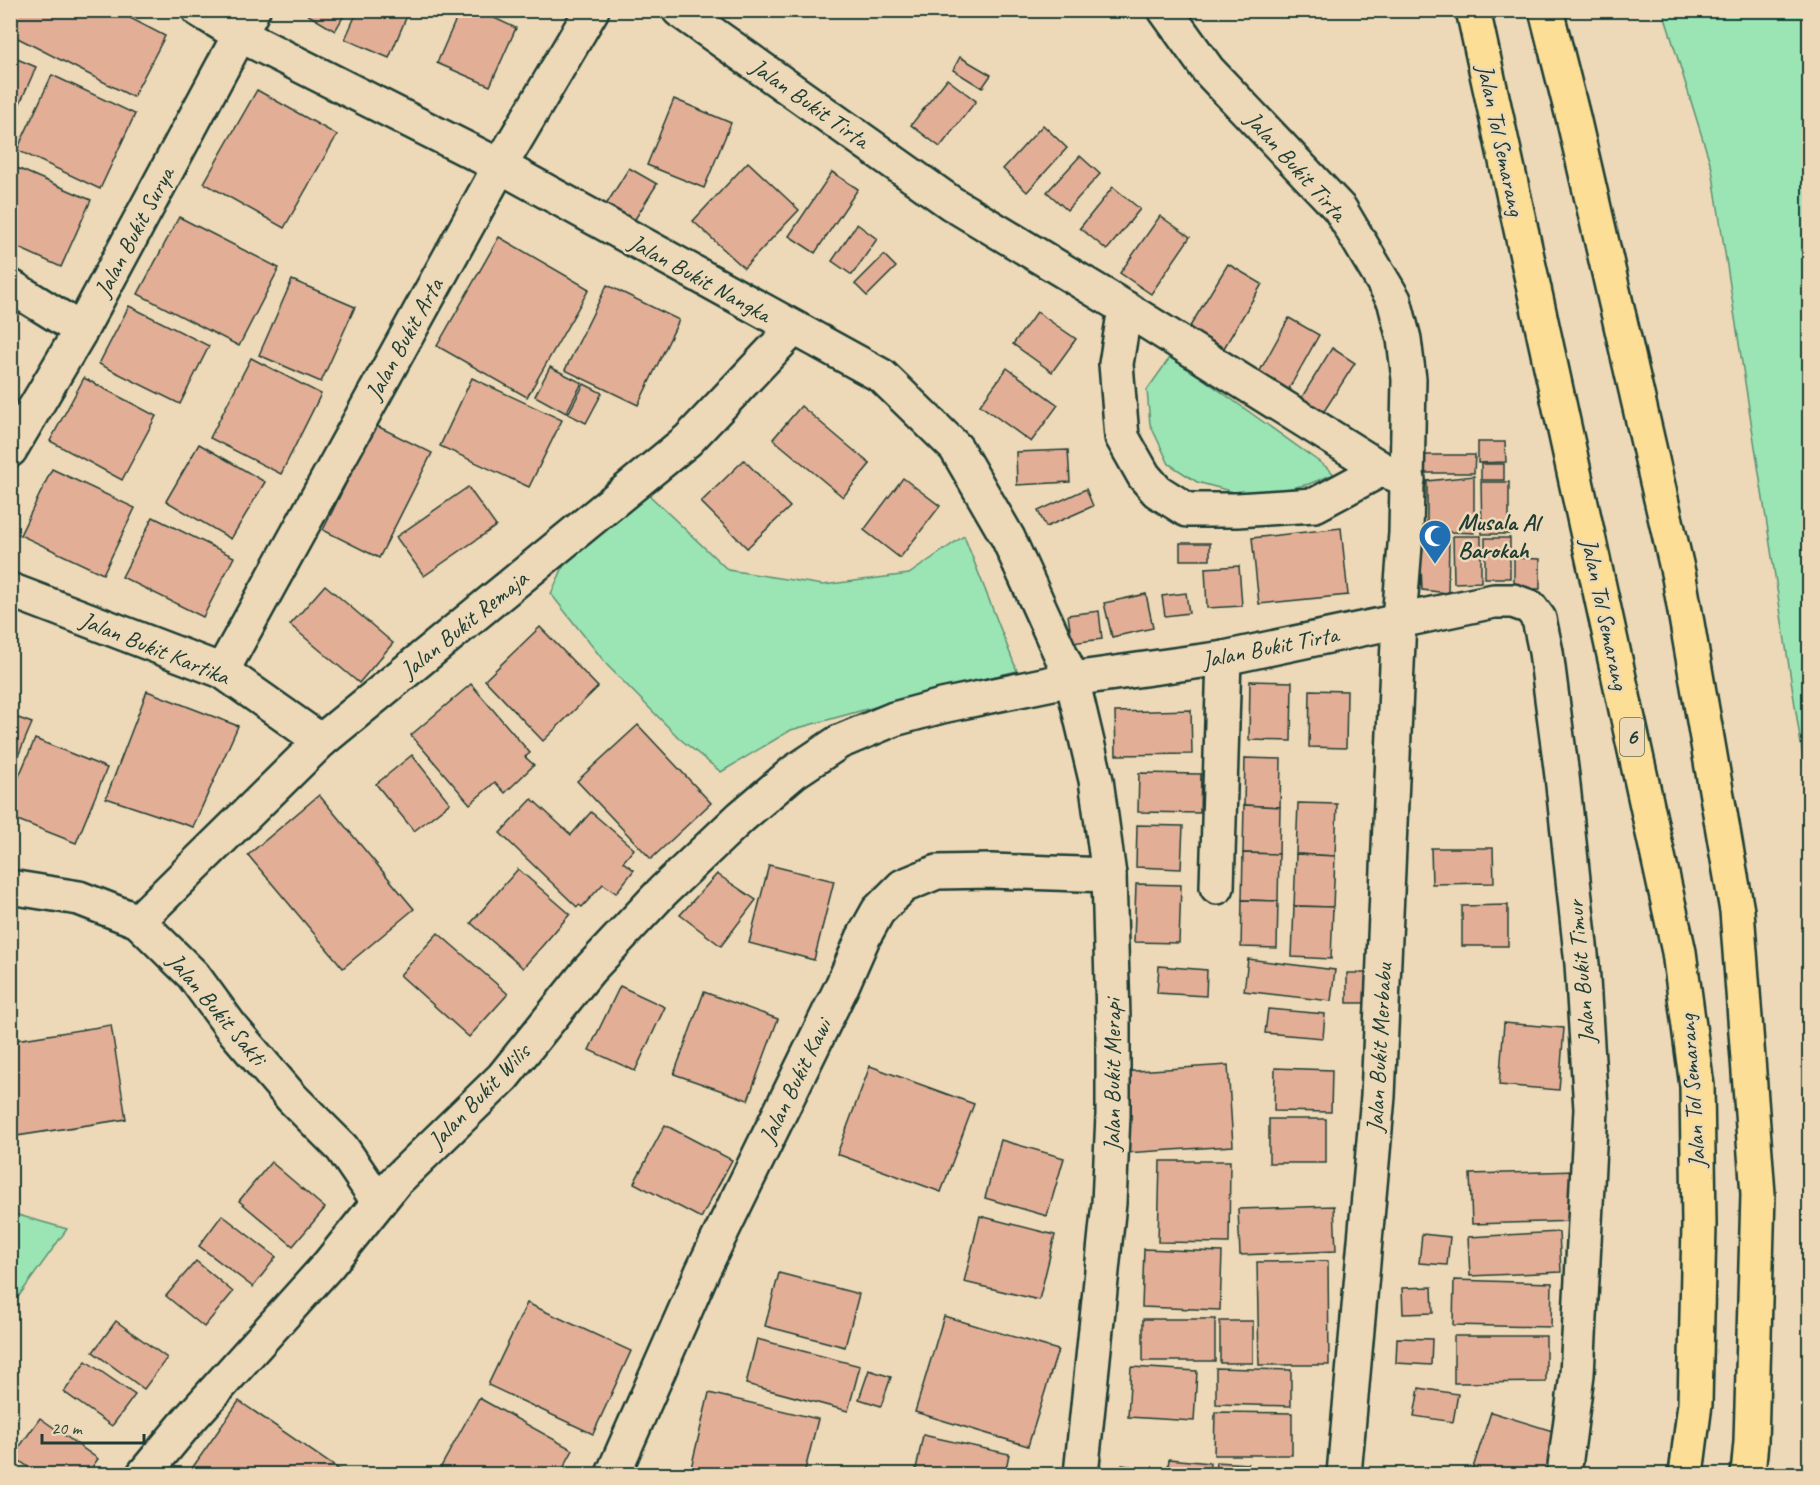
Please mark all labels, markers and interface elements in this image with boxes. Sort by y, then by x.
street label: Jalan Bukit Tirta [744,51,877,156]
street label: Jalan Tol Semarang [1470,60,1532,220]
street label: Jalan Bukit Tirta [1238,104,1355,229]
street label: Jalan Bukit Surya [87,160,182,303]
street label: Jalan Bukit Nangka [623,226,778,330]
street label: Jalan Bukit Arta [358,272,450,406]
place label: Musala Al Barokah [1458,507,1544,565]
mosque icon: Musala Al Barokah [1417,518,1453,565]
street label: Jalan Tol Semarang [1574,534,1636,694]
street label: Jalan Bukit Remaja [393,562,535,685]
street label: Jalan Bukit Kartika [75,604,235,692]
street label: Jalan Bukit Tirta [1198,619,1343,675]
road number: 6 [1620,718,1644,756]
street label: Jalan Bukit Timur [1560,897,1602,1046]
street label: Jalan Bukit Sakti [160,946,275,1074]
street label: Jalan Bukit Merbabu [1360,961,1399,1134]
street label: Jalan Bukit Merapi [1097,996,1127,1153]
street label: Jalan Bukit Kawi [752,1011,839,1149]
street label: Jalan Tol Semarang [1672,1011,1712,1170]
street label: Jalan Bukit Wilis [421,1036,538,1156]
scale bar [42,1407,144,1445]
text: 20 m [51,1417,84,1439]

